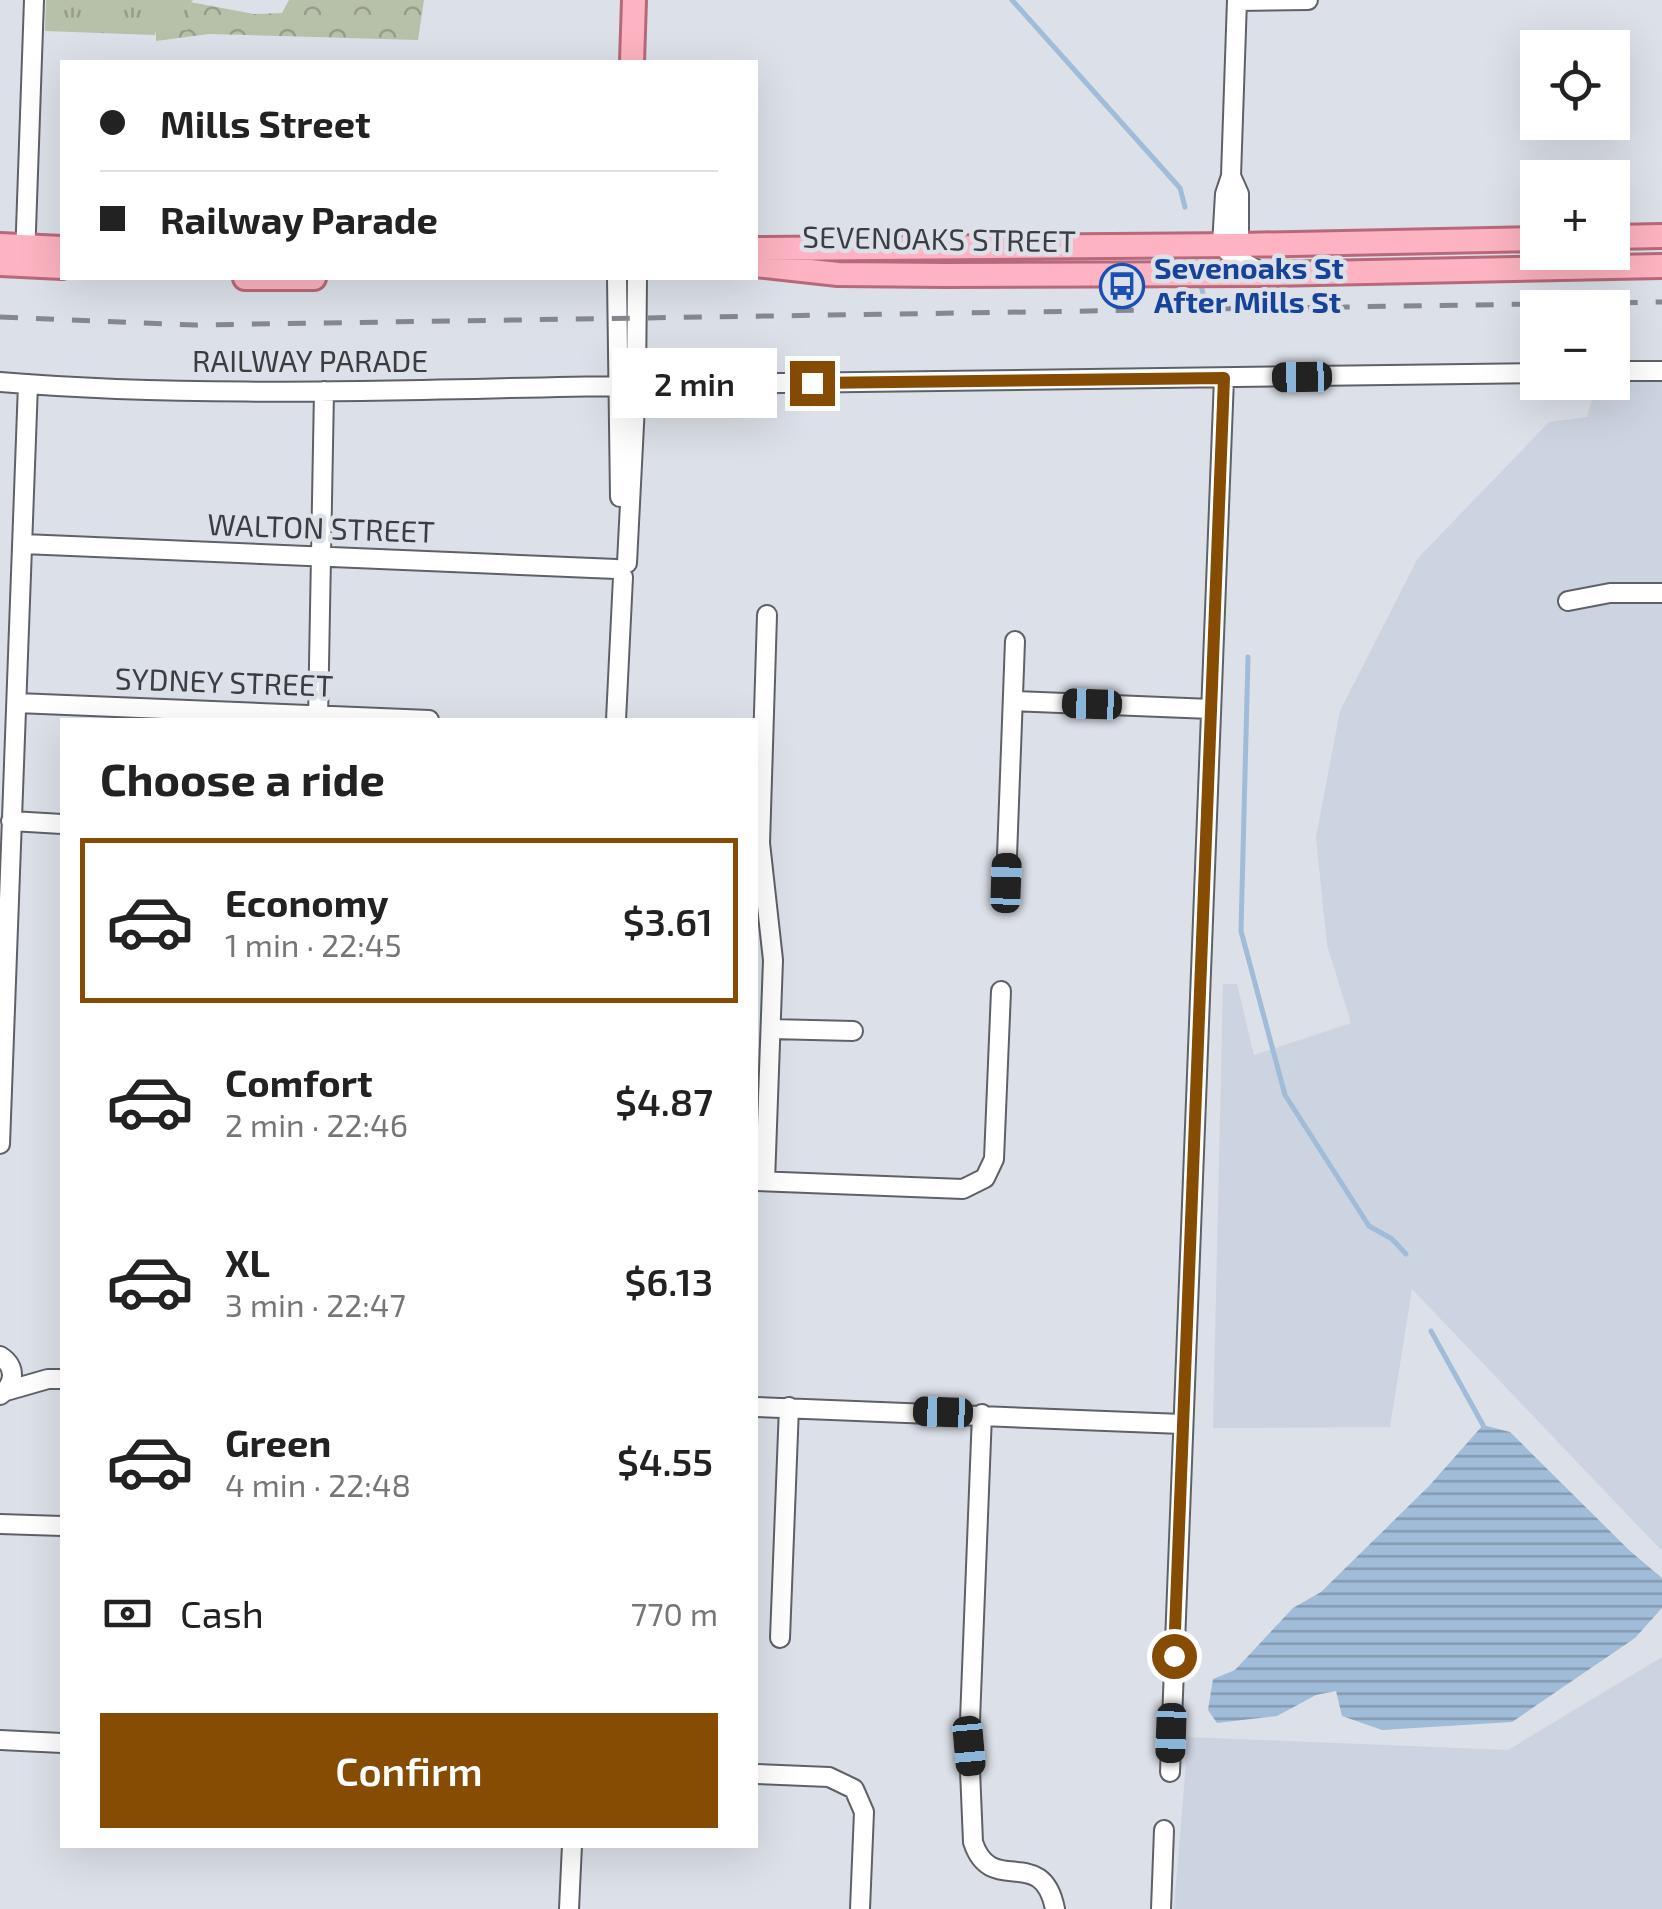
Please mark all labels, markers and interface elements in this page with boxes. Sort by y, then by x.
map controls [1520,30,1630,400]
button: locate [1520,30,1630,140]
text: Mills Street [160,100,371,146]
button: + [1520,160,1630,270]
text: Railway Parade [160,196,438,242]
street label: SEVENOAKS STREET [802,218,1076,258]
place label: Sevenoaks St After Mills St [1154,249,1344,319]
bus stop icon: Sevenoaks St After Mills St [1099,263,1145,309]
button: − [1520,290,1630,400]
street label: RAILWAY PARADE [192,342,428,378]
callout: 2 min [612,348,777,418]
route end [790,361,835,406]
car [1272,361,1332,393]
text: 2 min [654,364,735,402]
street label: WALTON STREET [207,505,435,549]
street label: SYDNEY STREET [114,659,334,703]
car [1061,688,1123,720]
text: Choose a ride [100,751,385,805]
car [990,852,1022,914]
icon: car [105,876,195,966]
text: Economy [225,879,389,925]
text: $3.61 [623,898,713,944]
text: 1 min · 22:45 [225,925,402,963]
icon: car [105,1056,195,1146]
text: Comfort [225,1059,373,1105]
text: $4.87 [615,1078,713,1124]
text: 2 min · 22:46 [225,1105,408,1143]
icon: car [105,1236,195,1326]
text: XL [225,1239,270,1285]
text: $6.13 [624,1258,713,1304]
text: 3 min · 22:47 [225,1285,406,1323]
car [912,1396,974,1428]
icon: car [105,1416,195,1506]
text: Green [225,1419,331,1465]
text: $4.55 [617,1438,713,1484]
text: 4 min · 22:48 [225,1465,411,1503]
icon: cash [100,1586,155,1641]
text: Cash [180,1590,264,1636]
text: 770 m [631,1594,718,1632]
route start [1152,1634,1197,1679]
car [1155,1702,1187,1764]
button: Confirm [100,1713,718,1828]
car [951,1715,987,1777]

